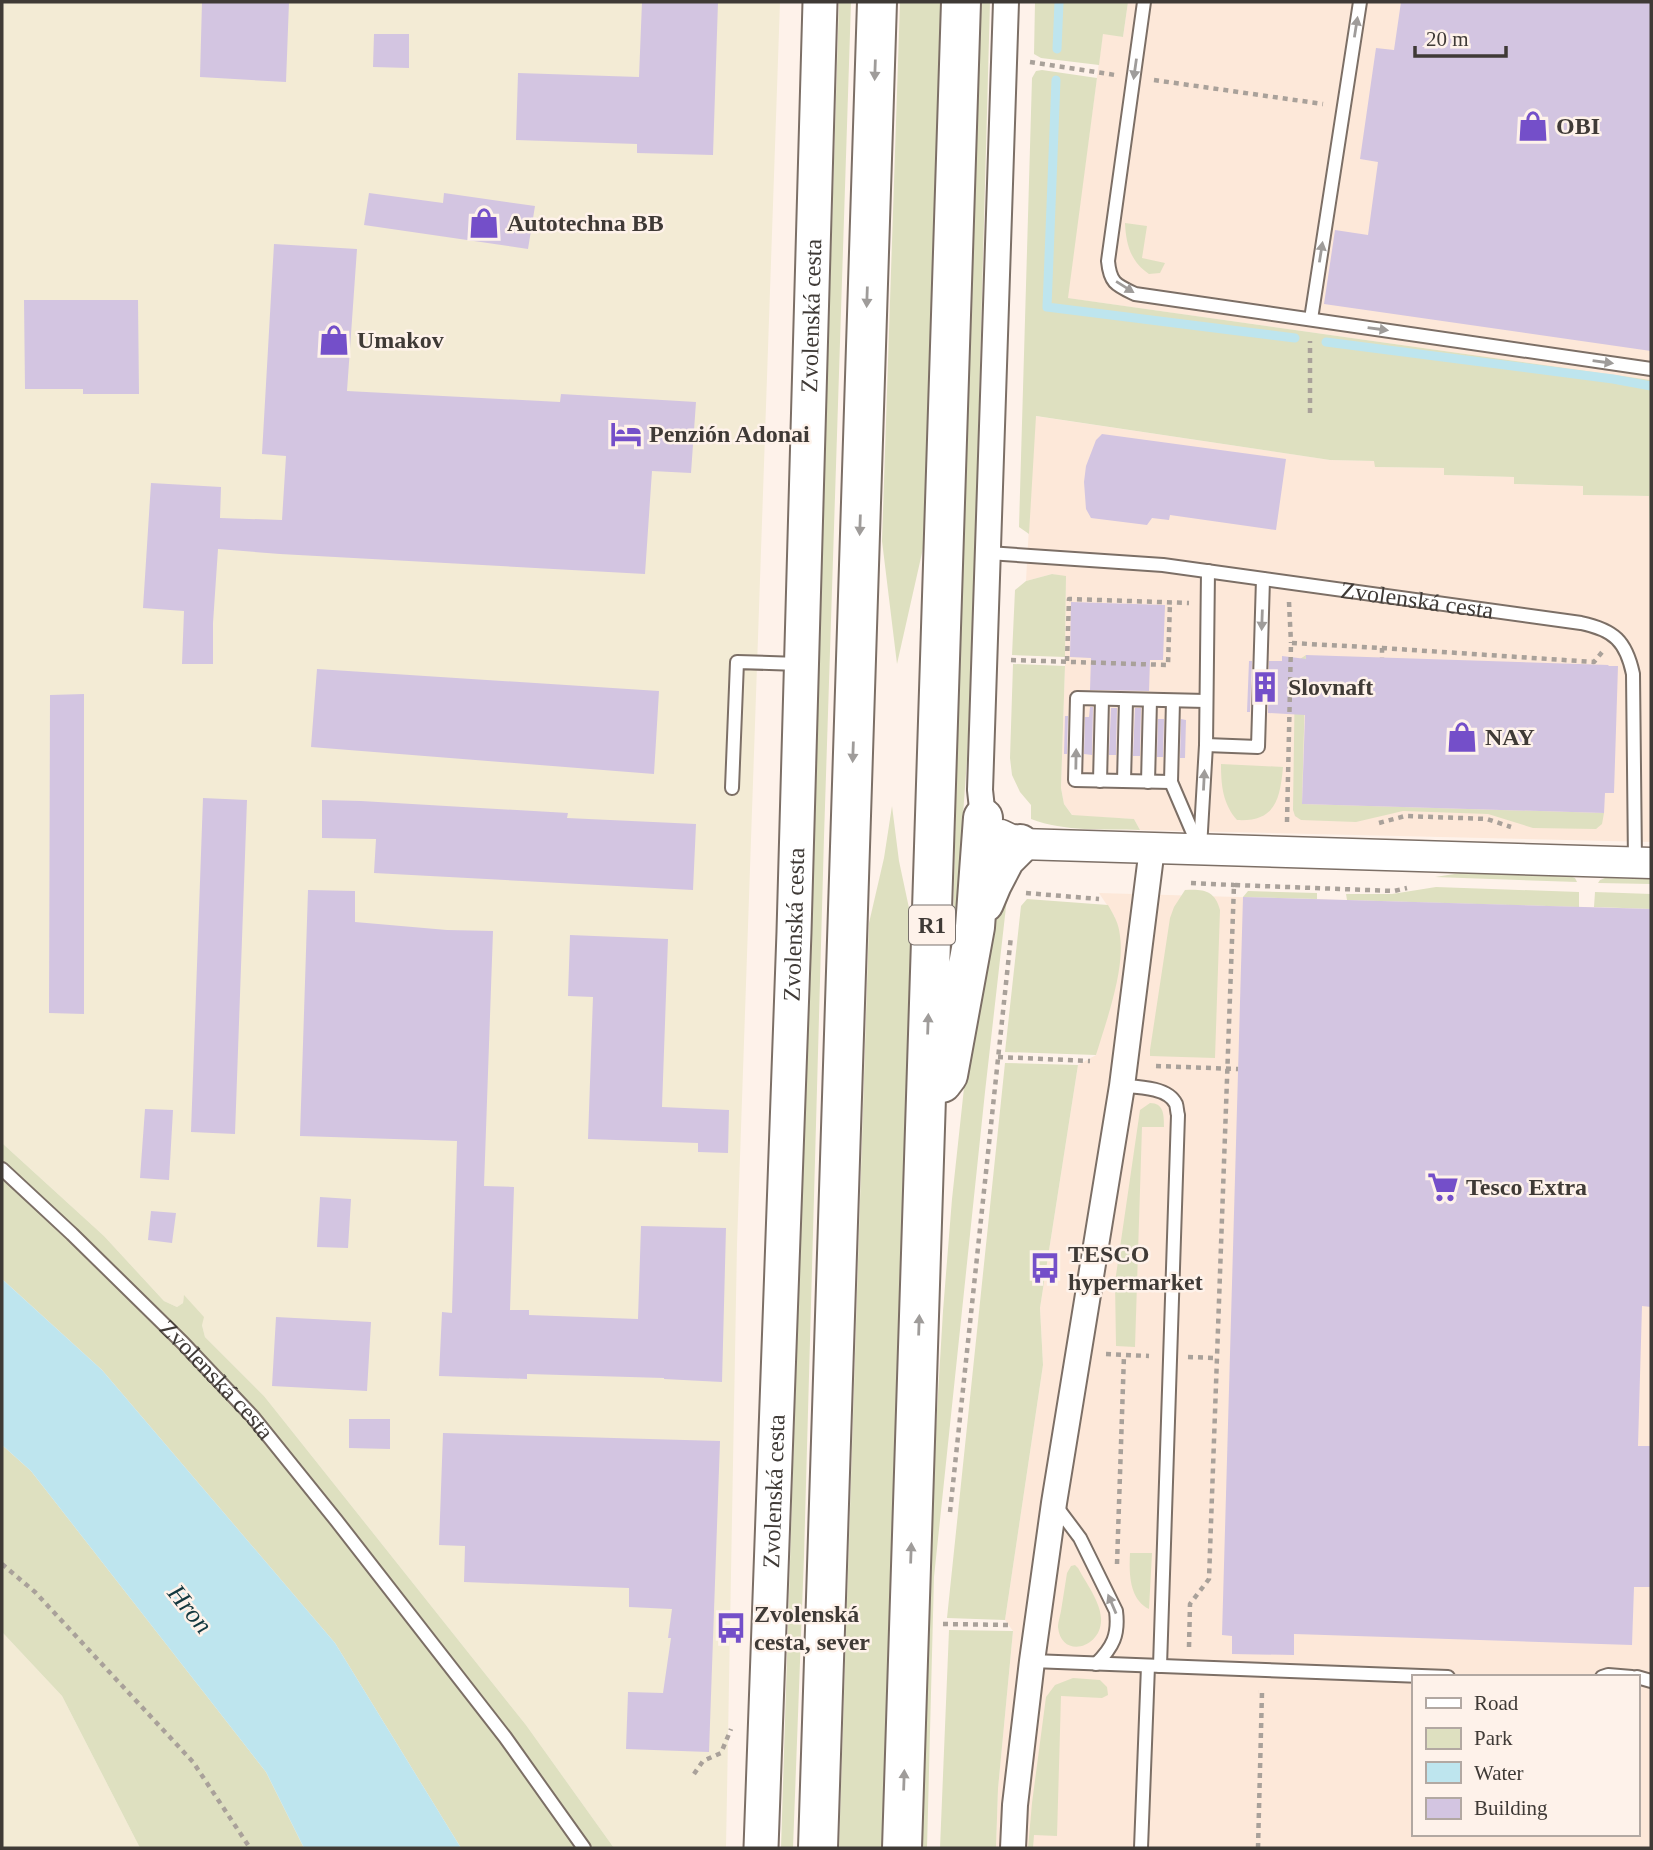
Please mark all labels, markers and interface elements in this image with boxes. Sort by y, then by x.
scale bar [1415,14,1506,58]
one-way arrow [1350,16,1361,38]
text: 20 m [1426,27,1469,51]
one-way arrow [1129,58,1140,80]
one-way arrow [869,59,880,81]
shop icon: OBI [1516,109,1550,143]
place label: OBI [1556,113,1600,139]
shop icon: Autotechna BB [467,206,501,240]
place label: Autotechna BB [507,210,664,236]
street label: Zvolenská cesta [796,238,826,393]
one-way arrow [1316,241,1327,263]
one-way arrow [1115,281,1135,294]
one-way arrow [862,287,873,309]
shop icon: Umakov [317,323,351,357]
one-way arrow [1367,324,1389,335]
place label: Umakov [357,327,444,353]
one-way arrow [1592,356,1614,367]
hotel icon: Penzión Adonai [609,417,643,451]
place label: Penzión Adonai [649,421,810,447]
one-way arrow [854,514,866,536]
street label: Zvolenská cesta [1339,577,1496,624]
one-way arrow [1257,609,1268,631]
building icon: Slovnaft [1248,670,1282,704]
place label: Slovnaft [1288,674,1373,700]
shop icon: NAY [1445,720,1479,754]
place label: NAY [1485,724,1535,750]
one-way arrow [847,741,858,763]
one-way arrow [1070,747,1081,769]
one-way arrow [1198,769,1209,791]
street label: Zvolenská cesta [779,847,809,1002]
road number: R1 [909,906,955,944]
one-way arrow [923,1013,934,1035]
supermarket icon: Tesco Extra [1426,1170,1460,1204]
place label: Tesco Extra [1466,1174,1587,1200]
place label: TESCO hypermarket [1068,1241,1203,1295]
bus stop icon: TESCO hypermarket [1028,1251,1062,1285]
one-way arrow [913,1314,924,1336]
street label: Zvolenská cesta [155,1315,279,1445]
street label: Zvolenská cesta [758,1413,790,1569]
one-way arrow [906,1541,917,1563]
water label: Hron [161,1578,218,1639]
one-way arrow [1106,1594,1118,1614]
place label: Zvolenská cesta, sever [754,1601,870,1655]
bus stop icon: Zvolenská cesta, sever [714,1611,748,1645]
legend [1412,1675,1639,1836]
text: Road [1474,1691,1519,1715]
text: Park [1474,1726,1513,1750]
text: Water [1474,1761,1524,1785]
one-way arrow [898,1769,910,1791]
text: Building [1474,1796,1548,1820]

